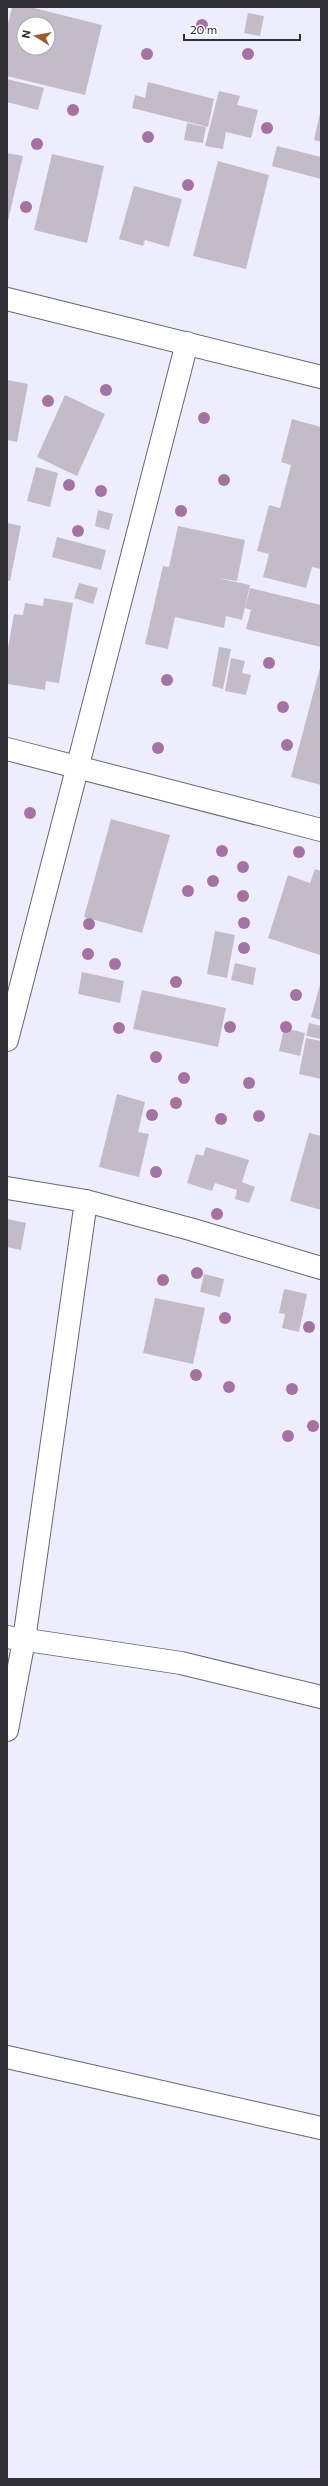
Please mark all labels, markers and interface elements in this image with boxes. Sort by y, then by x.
north arrow [16,16,56,56]
scale bar [184,16,300,42]
text: 20 m [190,22,217,36]
text: N [19,29,33,39]

